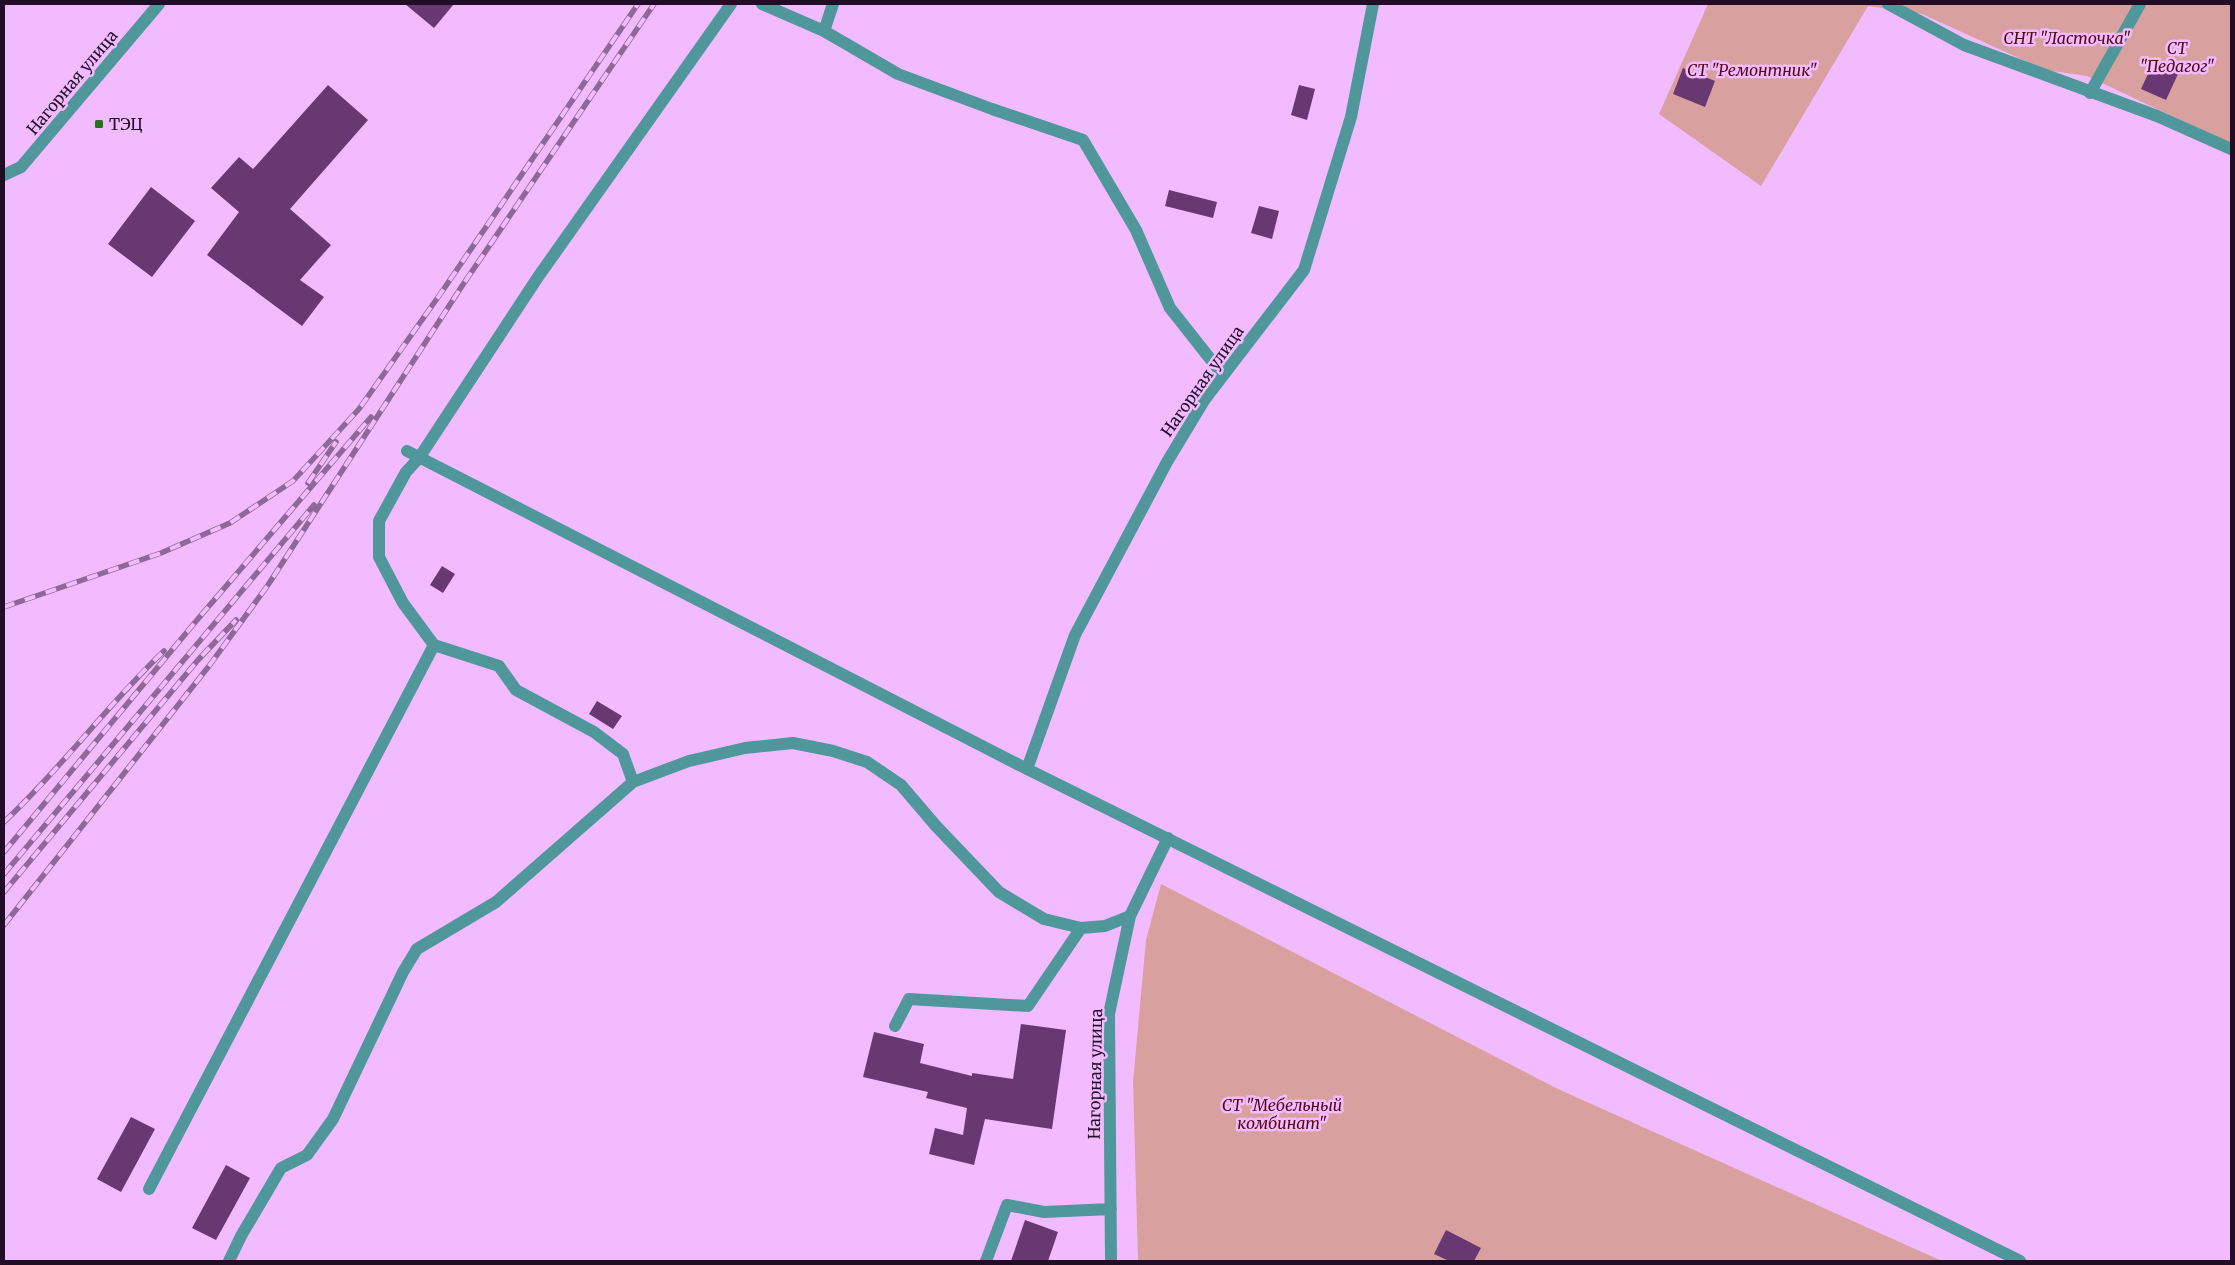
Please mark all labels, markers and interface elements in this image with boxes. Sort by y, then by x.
street label: Нагорная улица [22,25,122,138]
park label: СНТ "Ласточка" [2003,28,2131,48]
park label: СТ "Педагог" [2140,38,2214,76]
park label: СТ "Ремонтник" [1687,60,1817,80]
place label: ТЭЦ [109,114,143,134]
marker: ТЭЦ [93,118,105,130]
street label: Нагорная улица [1156,321,1248,440]
street label: Нагорная улица [1084,1008,1106,1139]
park label: СТ "Мебельный комбинат" [1222,1095,1342,1133]

